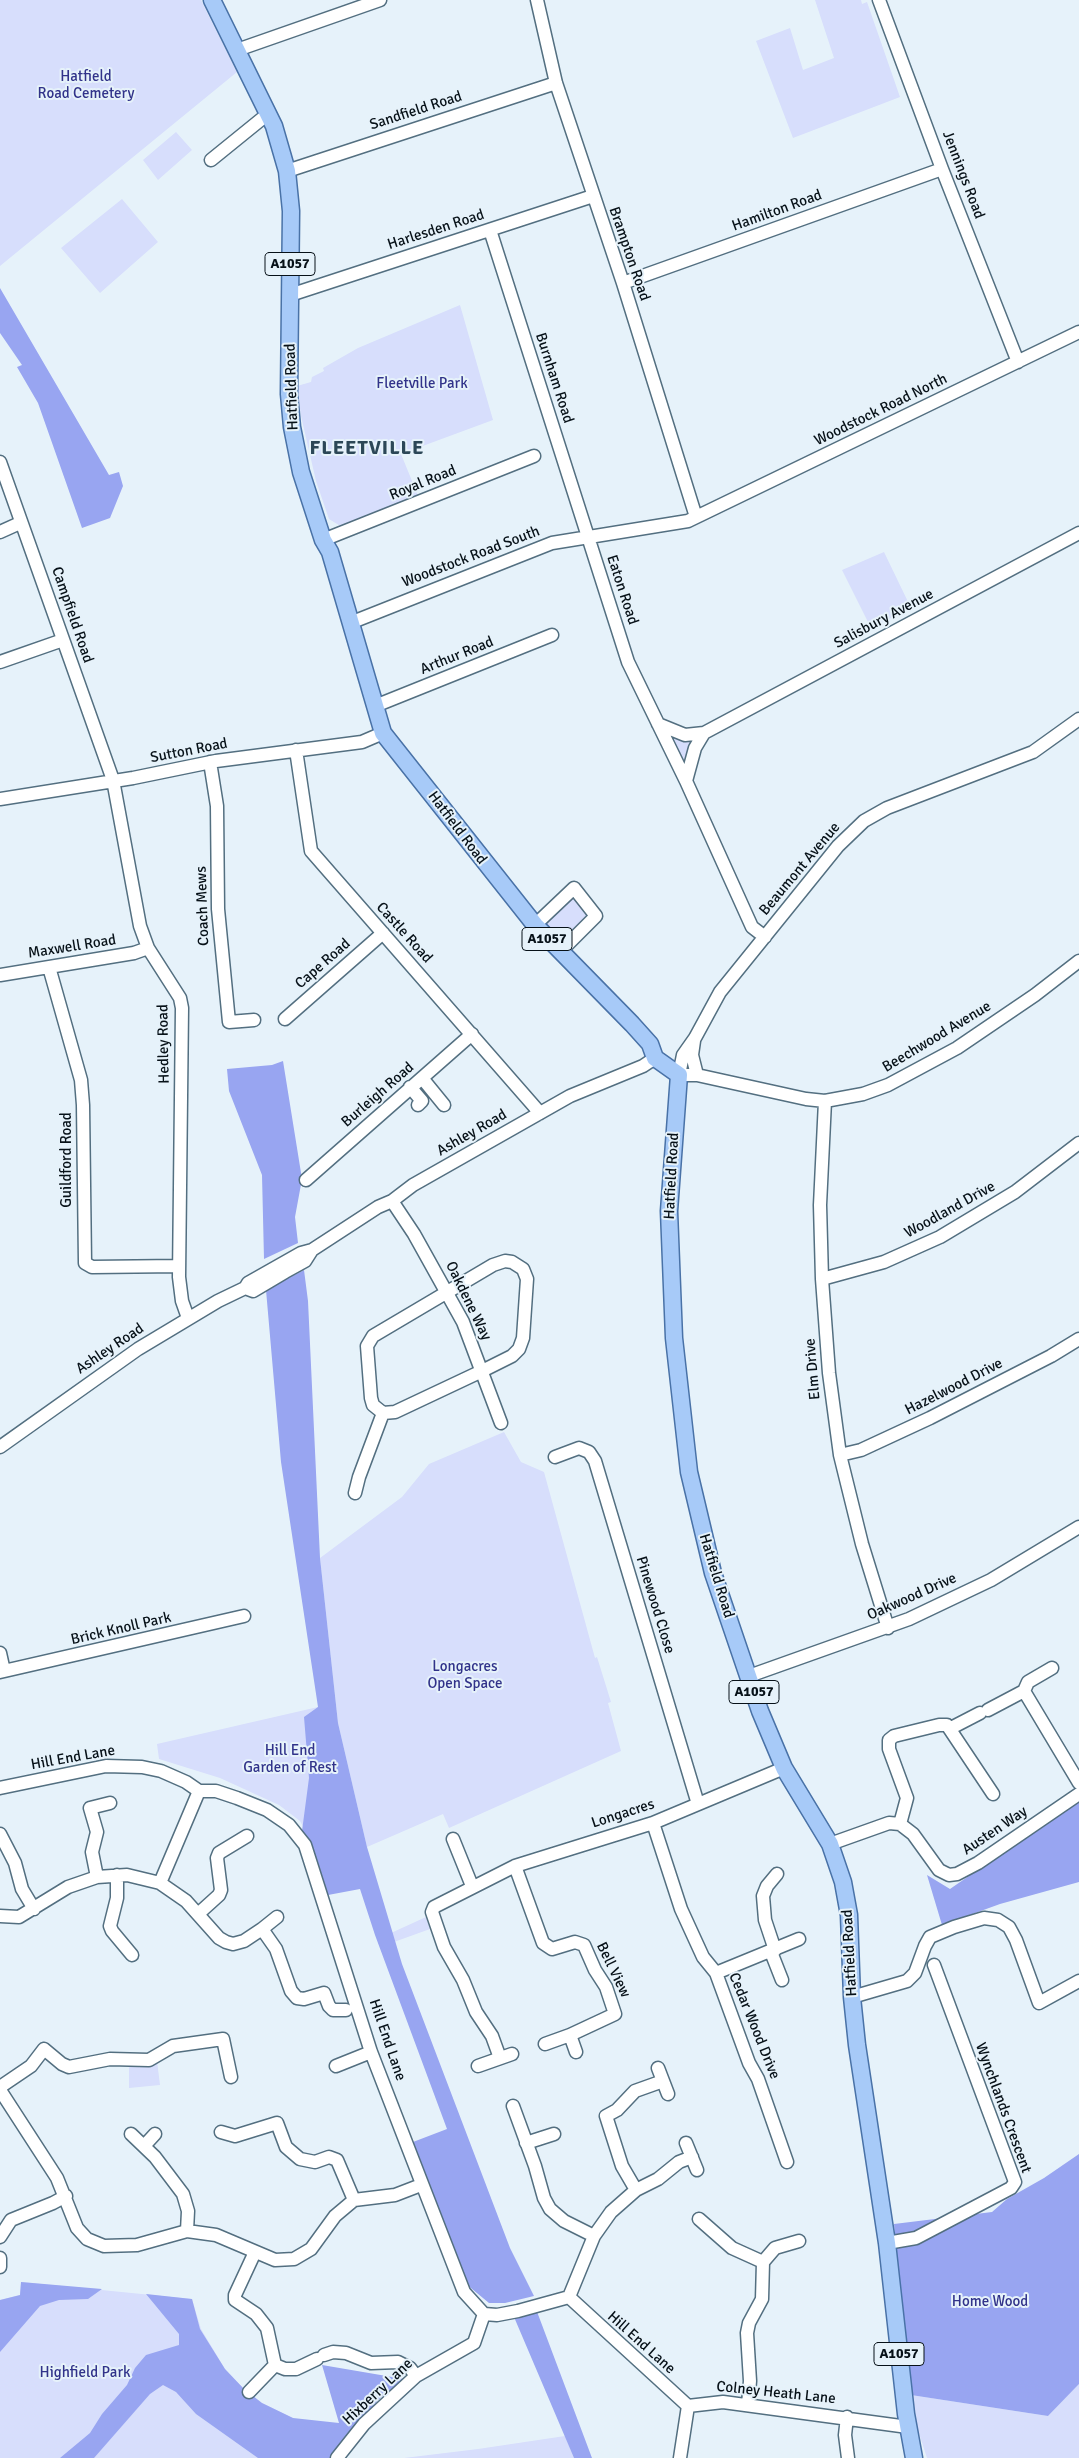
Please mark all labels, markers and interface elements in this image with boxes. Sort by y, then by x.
park label: Hatfield Road Cemetery [38,68,134,103]
street label: Sandfield Road [368,88,464,134]
street label: Jennings Road [938,128,988,222]
street label: Hamilton Road [730,186,824,236]
street label: Brampton Road [604,205,654,303]
street label: Harlesden Road [385,206,487,254]
road number: A1057 [265,252,315,276]
street label: Burnham Road [531,330,577,426]
street label: Hatfield Road [281,343,303,431]
street label: Woodstock Road North [812,370,950,450]
park label: Fleetville Park [376,375,468,393]
district label: FLEETVILLE [308,437,426,461]
street label: Royal Road [387,461,459,505]
street label: Woodstock Road South [400,522,542,592]
street label: Eaton Road [602,553,642,627]
street label: Campfield Road [47,565,97,665]
street label: Salisbury Avenue [831,585,937,653]
street label: Arthur Road [418,633,496,679]
street label: Sutton Road [149,735,229,767]
street label: Hatfield Road [424,788,490,868]
street label: Beaumont Avenue [756,819,844,919]
street label: Coach Mews [193,866,213,946]
street label: Castle Road [372,899,436,967]
road number: A1057 [522,928,572,951]
street label: Maxwell Road [27,931,117,963]
street label: Cape Road [292,935,354,993]
street label: Beechwood Avenue [879,997,995,1077]
street label: Hedley Road [154,1004,174,1084]
street label: Burleigh Road [338,1059,418,1131]
street label: Ashley Road [434,1106,510,1160]
street label: Guildford Road [58,1112,76,1208]
street label: Hatfield Road [661,1132,683,1220]
street label: Woodland Drive [902,1178,998,1242]
street label: Oakdene Way [441,1259,495,1343]
street label: Ashley Road [73,1320,147,1378]
street label: Elm Drive [801,1337,825,1401]
street label: Hazelwood Drive [902,1355,1006,1419]
street label: Hatfield Road [695,1532,737,1620]
street label: Pinewood Close [632,1554,678,1656]
street label: Oakwood Drive [865,1569,959,1625]
street label: Brick Knoll Park [69,1609,173,1649]
park label: Longacres Open Space [427,1658,503,1693]
road number: A1057 [729,1680,779,1704]
street label: Hill End Lane [30,1742,116,1774]
park label: Hill End Garden of Rest [243,1742,337,1777]
street label: Longacres [589,1795,657,1833]
street label: Austen Way [959,1803,1031,1859]
street label: Hatfield Road [839,1909,861,1997]
street label: Bell View [592,1939,634,2001]
street label: Cedar Wood Drive [724,1970,784,2082]
street label: Hill End Lane [365,1997,409,2083]
street label: Wynchlands Crescent [971,2040,1035,2176]
park label: Home Wood [952,2293,1028,2311]
street label: Hill End Lane [603,2308,679,2378]
road number: A1057 [874,2342,924,2366]
street label: Hixberry Lane [339,2355,417,2429]
park label: Highfield Park [40,2364,130,2382]
street label: Colney Heath Lane [716,2378,836,2408]

